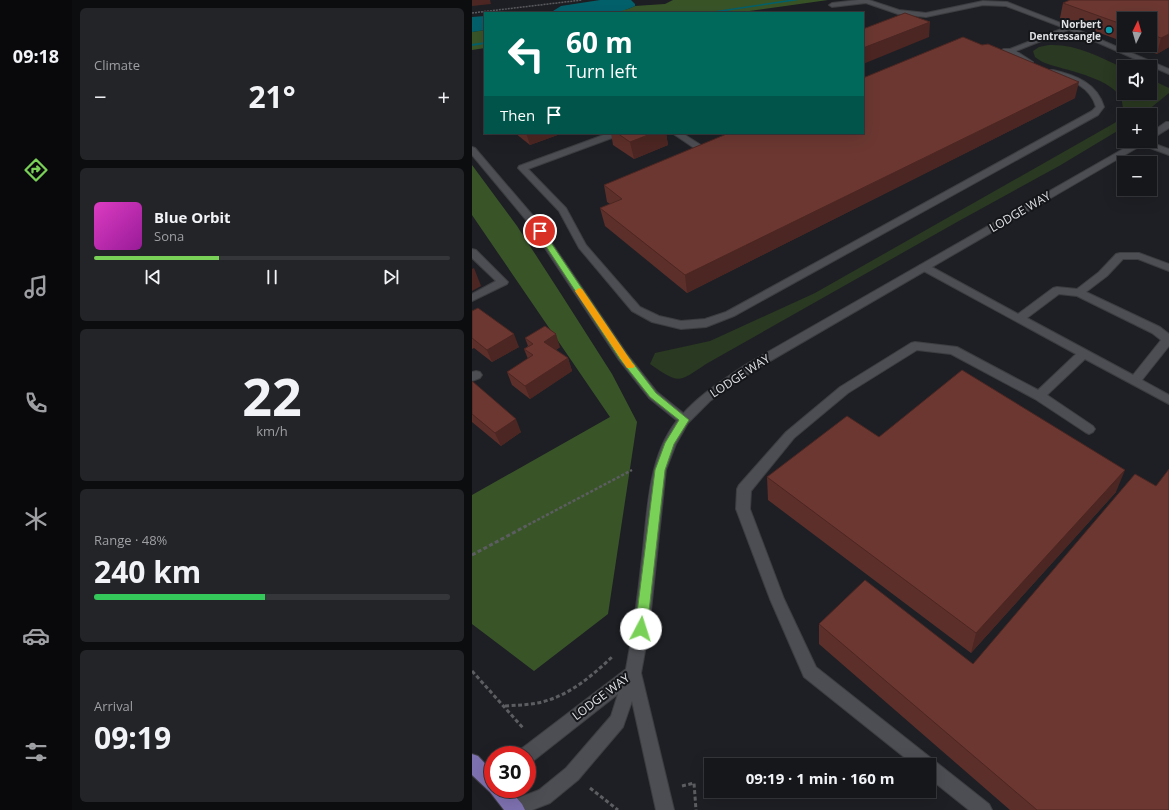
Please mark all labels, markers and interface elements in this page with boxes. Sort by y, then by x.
north arrow [1117,12,1157,52]
map controls [1117,12,1157,196]
place label: Norbert Dentressangle [1029,17,1102,43]
text: 60 m [566,23,633,61]
marker: Norbert Dentressangle [1104,25,1114,35]
icon: left [500,28,552,80]
text: 09:18 [13,44,59,68]
text: Climate [94,56,140,74]
text: Turn left [566,59,637,83]
button: sound [1117,60,1157,100]
text: 21° [248,76,296,117]
text: − [94,81,107,111]
text: + [437,81,450,111]
icon: arrive [543,104,565,126]
text: Then [500,105,535,125]
button: + [1117,108,1157,148]
icon: directions [22,156,50,184]
button: − [1117,156,1157,196]
street label: LODGE WAY [986,187,1054,236]
text: Blue Orbit [154,207,231,227]
pin [523,214,557,248]
icon: arrive [529,220,551,242]
text: Sona [154,227,184,245]
icon: previous [142,266,164,288]
icon: pause [261,266,283,288]
icon: next [380,266,402,288]
icon: music [22,273,50,301]
street label: LODGE WAY [706,350,773,401]
text: 22 [242,360,302,431]
icon: phone [22,389,50,417]
text: km/h [256,422,288,440]
icon: climate [22,505,50,533]
text: Range · 48% [94,531,167,549]
text: 240 km [94,551,201,592]
position arrow [620,608,662,650]
icon: car [22,622,50,650]
street label: LODGE WAY [568,669,633,724]
text: Arrival [94,697,133,715]
text: 09:19 [94,717,171,758]
icon: filters [22,738,50,766]
speed limit sign: 30 [484,746,536,798]
text: 09:19 · 1 min · 160 m [746,768,894,788]

